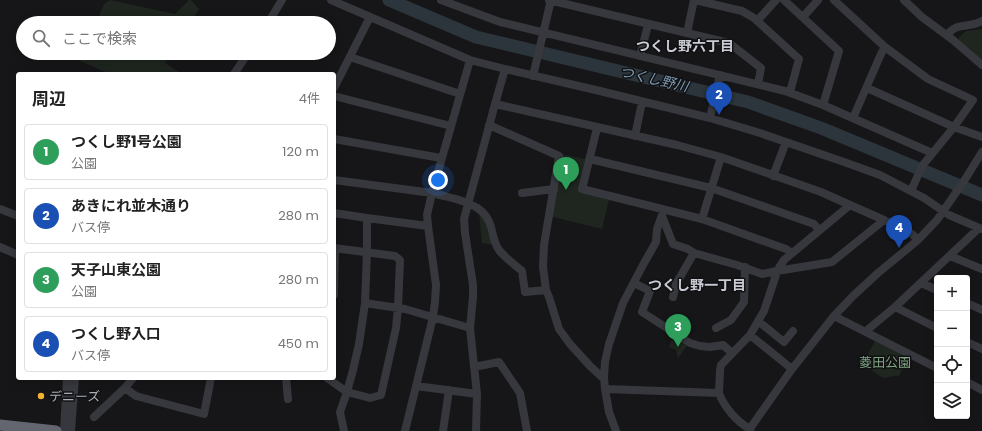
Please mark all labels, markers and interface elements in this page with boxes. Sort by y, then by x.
search box [16,16,336,60]
icon: search [30,27,52,49]
text: ここで検索 [62,28,137,49]
district label: つくし野六丁目 [636,36,734,56]
water label: つくし野川 [618,61,692,97]
pin: 2 [706,82,732,115]
text: 周辺 [32,87,66,111]
text: 4件 [299,89,320,108]
text: つくし野1号公園 [71,131,182,152]
text: 1 [44,142,48,161]
text: 120 m [282,142,319,161]
text: 公園 [71,154,97,173]
pin: 1 [553,157,579,190]
your location [428,170,448,190]
text: あきにれ並木通り [71,195,191,216]
text: 2 [42,206,50,225]
text: 280 m [278,206,319,225]
pin: 4 [886,215,912,248]
text: バス停 [71,218,110,237]
text: 天子山東公園 [71,259,161,280]
text: 3 [42,270,50,289]
text: 280 m [278,270,319,289]
district label: つくし野一丁目 [648,275,746,295]
map controls [934,275,970,419]
button: + [934,275,970,311]
text: 公園 [71,282,97,301]
button: − [934,311,970,347]
pin: 3 [665,314,691,347]
text: つくし野入口 [71,323,161,344]
text: 4 [42,334,50,353]
text: 450 m [278,334,319,353]
text: バス停 [71,346,110,365]
button: locate [934,347,970,383]
park label: 菱田公園 [859,353,911,372]
button: layers [934,383,970,419]
place label: デニーズ [49,387,100,406]
marker: デニーズ [36,391,46,401]

